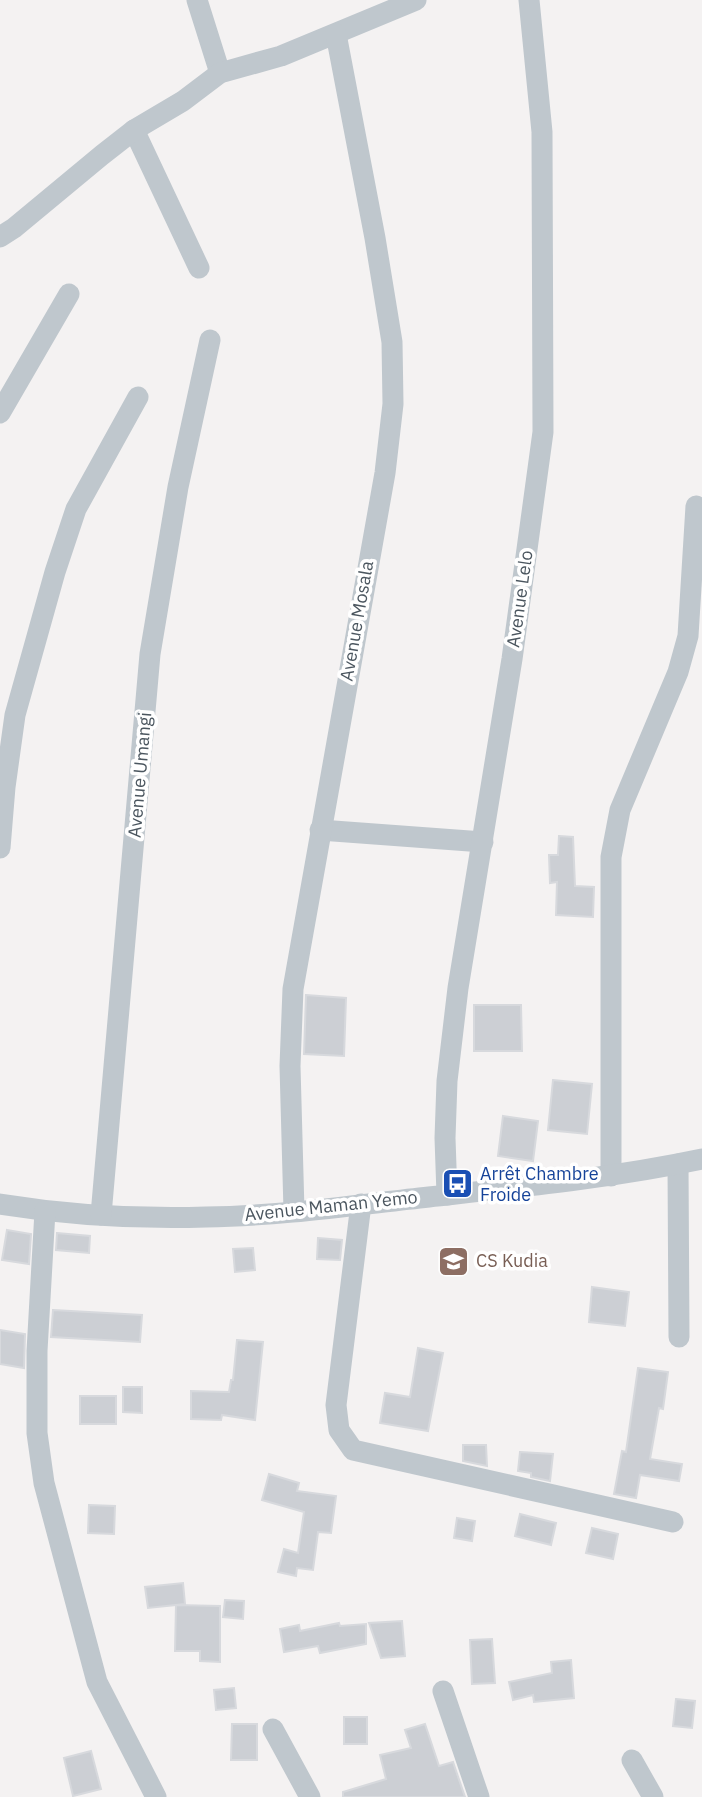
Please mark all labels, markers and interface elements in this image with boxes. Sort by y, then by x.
street label: Avenue Lelo [501,549,538,649]
street label: Avenue Mosala [335,558,378,683]
street label: Avenue Umangi [123,711,156,839]
place label: Arrêt Chambre Froide [480,1162,599,1206]
bus stop icon: Arrêt Chambre Froide [440,1167,474,1201]
street label: Avenue Maman Yemo [243,1185,419,1226]
school or university icon: CS Kudia [436,1244,470,1278]
place label: CS Kudia [476,1249,548,1272]

